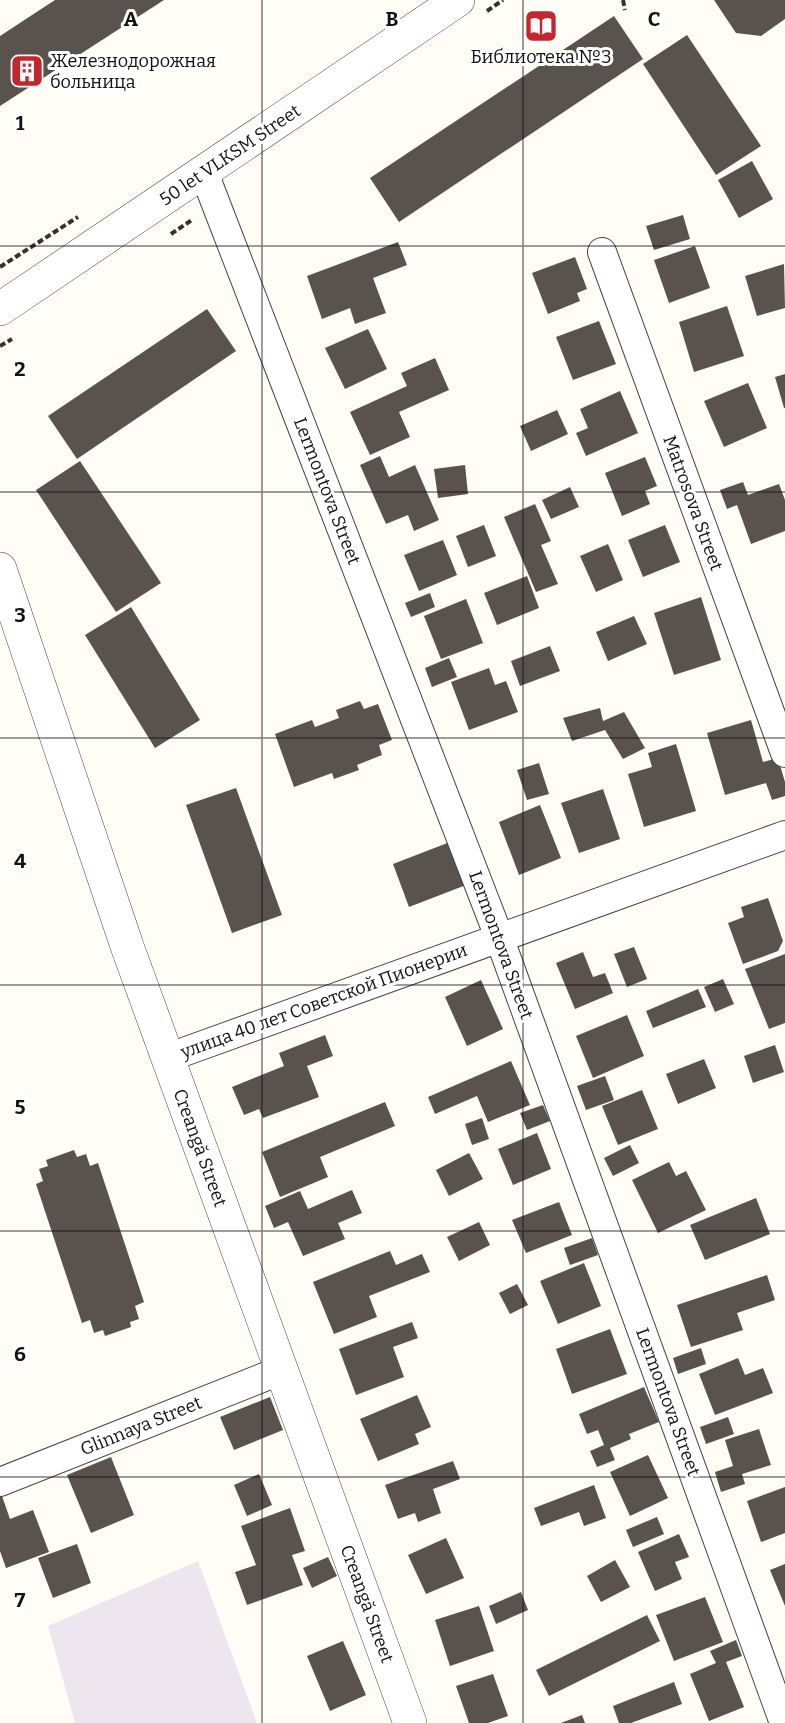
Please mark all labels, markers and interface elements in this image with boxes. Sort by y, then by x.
text: A [124,7,139,31]
text: B [386,7,399,31]
text: C [648,7,660,31]
library icon: Библиотека №3 [523,8,559,44]
place label: Библиотека №3 [471,46,611,68]
place label: Железнодорожная больница [50,50,216,93]
building icon: Железнодорожная больница [9,53,45,89]
street label: 50 let VLKSM Street [155,99,305,210]
text: 1 [16,111,25,135]
text: 2 [14,357,26,381]
street label: Lermontova Street [289,414,365,568]
street label: Matrosova Street [658,433,728,574]
text: 3 [14,603,26,627]
text: 4 [14,849,26,873]
street label: Lermontova Street [464,868,538,1022]
street label: улица 40 лет Советской Пионерии [177,939,470,1064]
street label: Creangă Street [168,1086,232,1210]
text: 5 [15,1095,26,1119]
street label: Lermontova Street [631,1325,705,1479]
text: 6 [14,1342,26,1366]
street label: Glinnaya Street [77,1391,205,1460]
street label: Creangă Street [335,1542,399,1666]
text: 7 [15,1588,26,1612]

